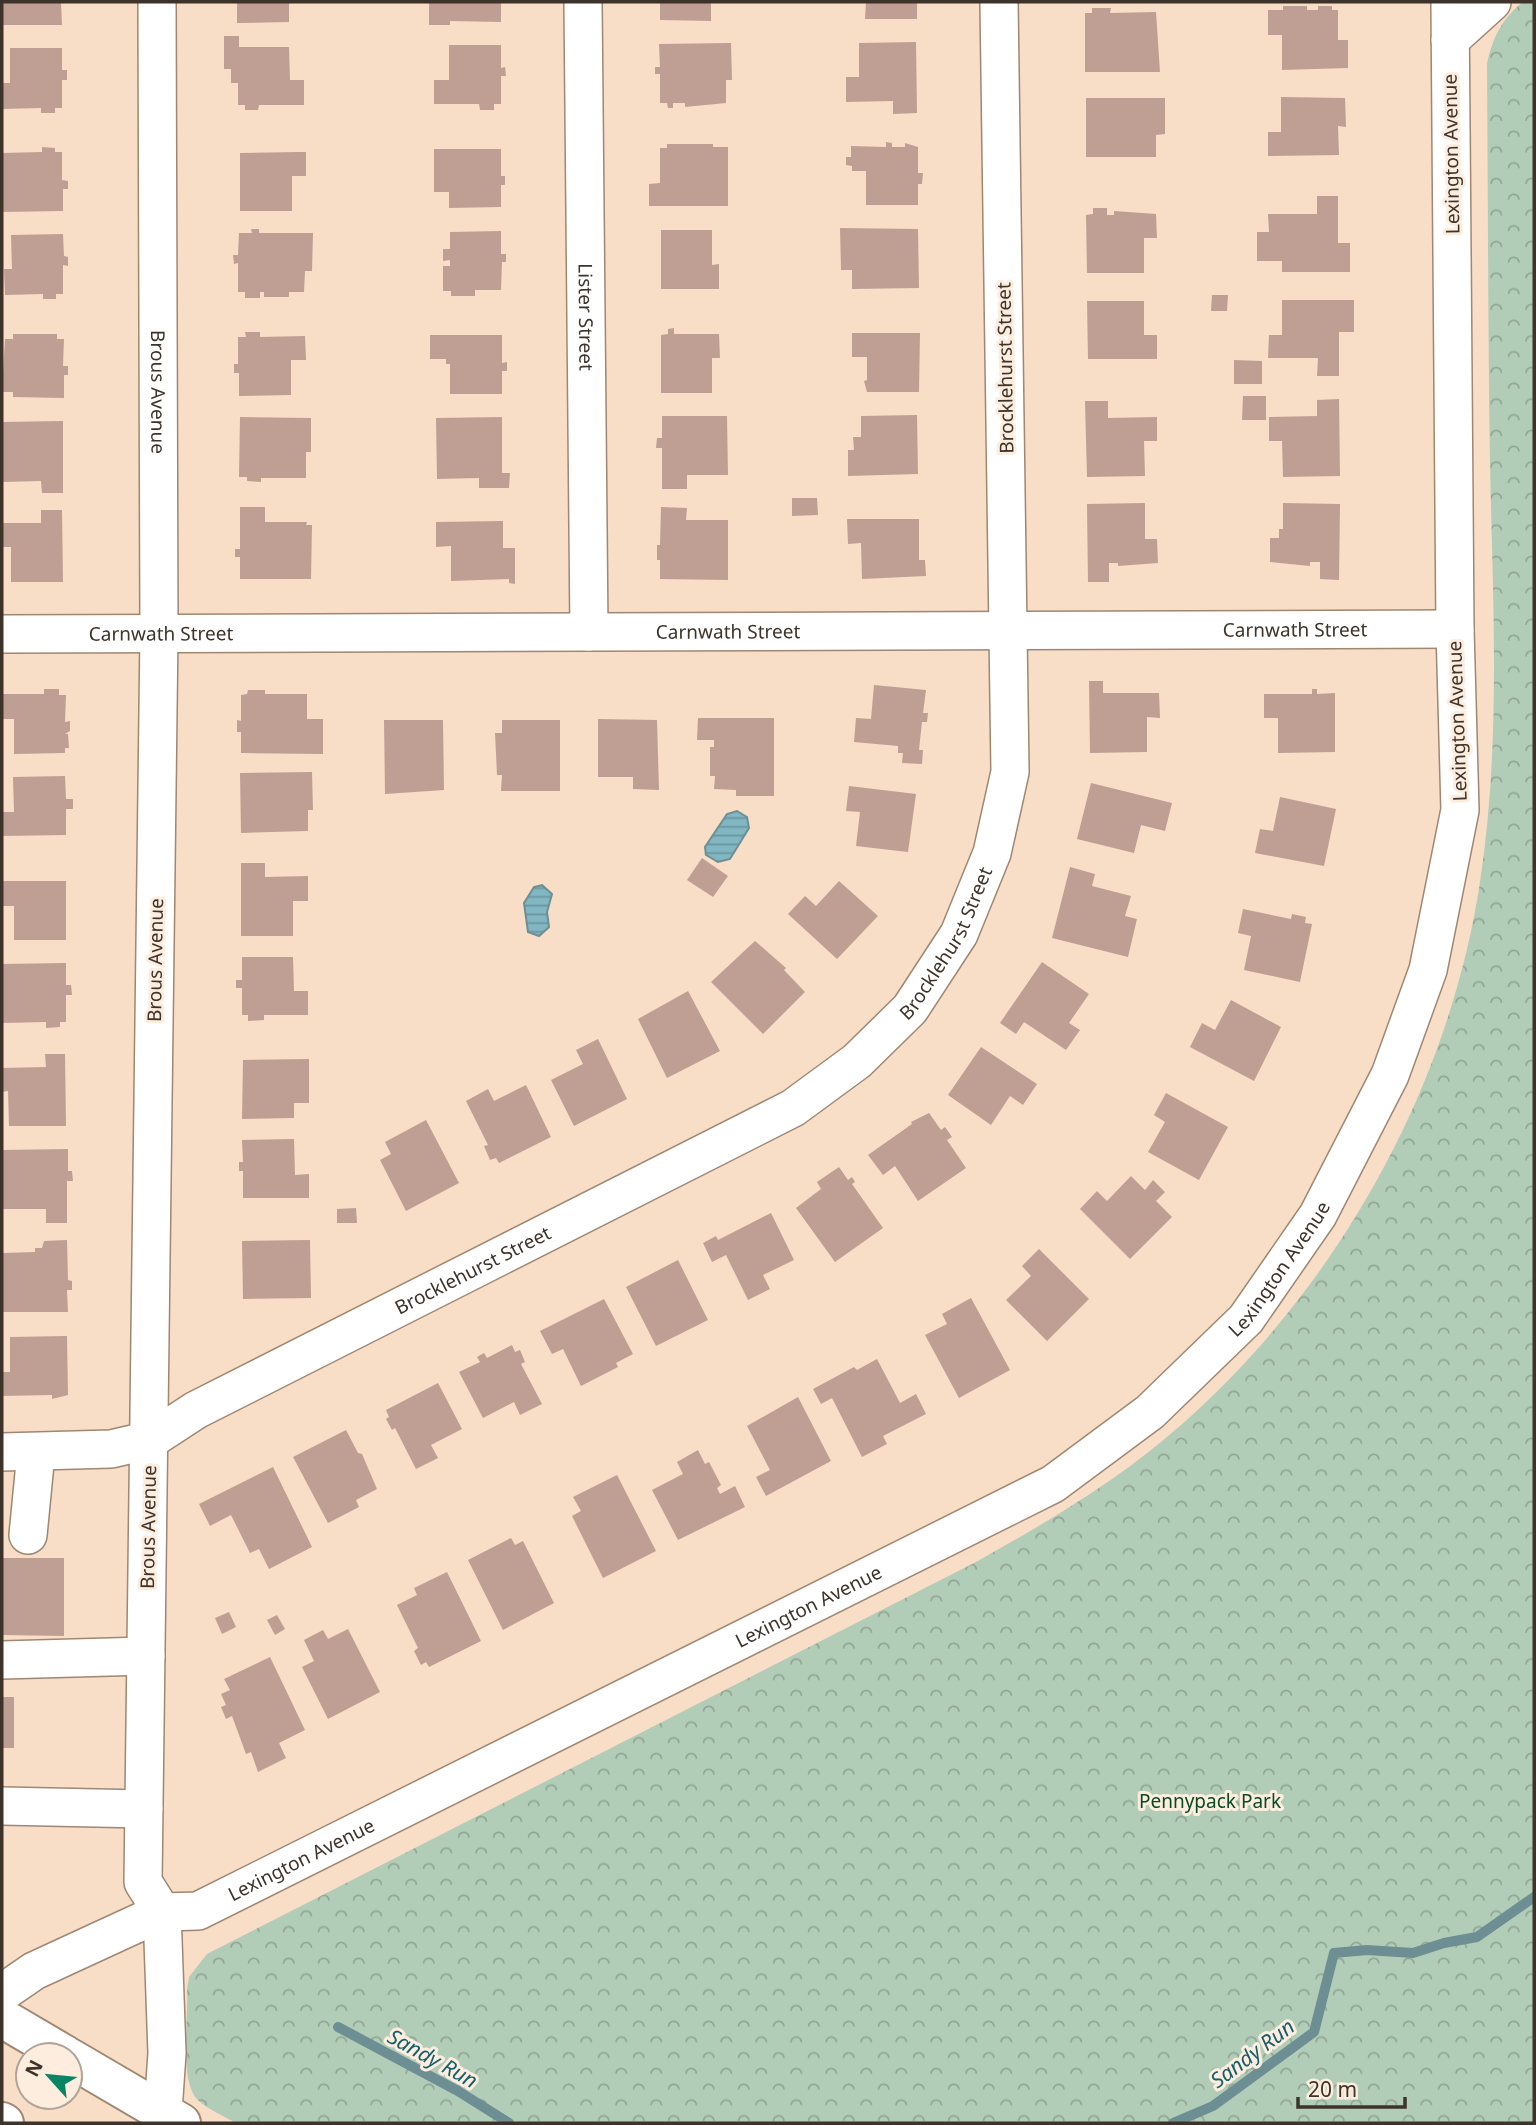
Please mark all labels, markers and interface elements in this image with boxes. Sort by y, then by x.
street label: Lexington Avenue [1437,74,1465,234]
street label: Lister Street [572,263,600,371]
street label: Brocklehurst Street [991,282,1019,454]
street label: Brous Avenue [145,330,171,454]
street label: Carnwath Street [1223,616,1367,643]
street label: Carnwath Street [656,618,800,645]
street label: Carnwath Street [89,620,233,647]
street label: Lexington Avenue [1441,640,1473,802]
street label: Brocklehurst Street [893,863,998,1026]
street label: Brous Avenue [141,898,169,1022]
street label: Lexington Avenue [1222,1197,1336,1342]
street label: Brocklehurst Street [390,1220,555,1320]
street label: Brous Avenue [134,1465,162,1589]
street label: Lexington Avenue [731,1559,886,1654]
park label: Pennypack Park [1139,1788,1281,1814]
street label: Lexington Avenue [223,1812,379,1907]
water label: Sandy Run [1204,2012,1300,2094]
water label: Sandy Run [383,2022,483,2094]
north arrow [14,2041,84,2111]
text: N [19,2055,49,2081]
scale bar [1298,2066,1405,2110]
text: 20 m [1308,2075,1357,2103]

